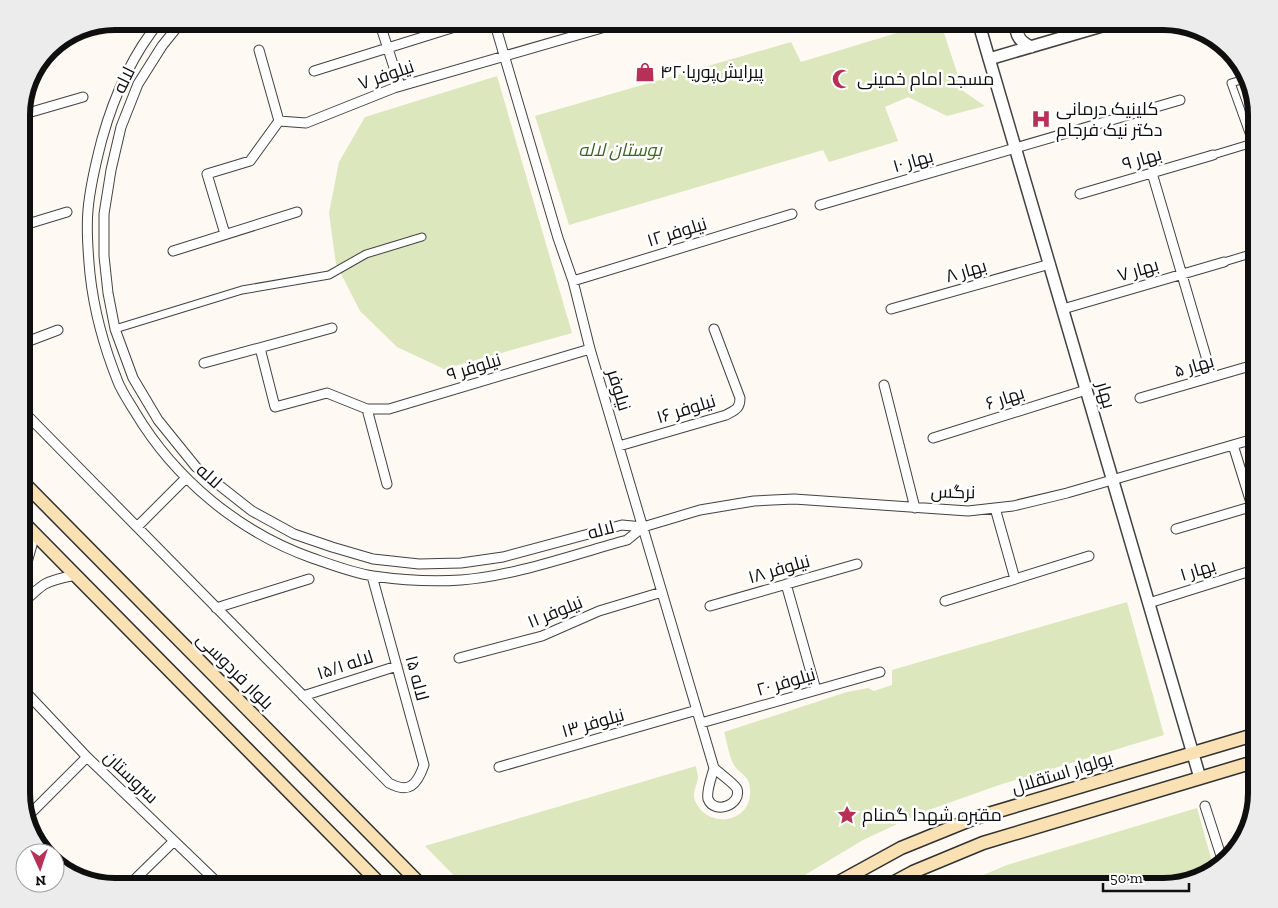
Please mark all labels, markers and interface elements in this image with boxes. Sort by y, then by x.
street label: نیلوفر ۷ [355,55,417,95]
shop icon: پیرایش‌پوریا۴۲۰ [634,61,656,83]
place label: پیرایش‌پوریا۴۲۰ [660,61,764,84]
street label: لاله [108,63,140,97]
mosque icon: مسجد امام خمینی [831,68,853,90]
place label: مسجد امام خمینی [857,68,994,91]
place label: کلینیک درمانی دکتر نیک فرجام [1056,98,1163,142]
hospital icon: کلینیک درمانی دکتر نیک فرجام [1030,108,1052,130]
park label: بوستان لاله [578,139,663,161]
street label: بهار ۹ [1120,143,1164,175]
street label: بهار ۱۰ [890,145,936,177]
street label: نیلوفر ۱۲ [644,212,710,252]
street label: بهار ۷ [1115,254,1161,286]
street label: بهار ۸ [943,255,989,287]
street label: نیلوفر ۹ [444,348,504,386]
street label: بهار ۵ [1171,350,1217,382]
street label: نیلوفر [602,366,636,413]
street label: بهار [1091,378,1120,411]
street label: بهار ۶ [983,381,1027,415]
street label: نیلوفر ۱۶ [654,390,718,428]
street label: لاله [192,459,226,493]
street label: نرگس [930,481,976,503]
street label: لاله [585,516,617,544]
street label: نیلوفر ۱۸ [746,550,812,588]
street label: بهار ۱ [1177,554,1219,586]
street label: نیلوفر ۱۱ [524,591,586,633]
street label: بلوار فردوسی [192,628,278,714]
street label: لاله ۱۵/۱ [314,646,376,684]
street label: لاله ۱۵ [400,653,434,703]
street label: نیلوفر ۲۰ [754,663,818,701]
street label: نیلوفر ۱۳ [559,704,627,742]
street label: سروستان [99,746,163,808]
street label: بولوار استقلال [1009,747,1115,799]
place icon: مقبره شهدا گمنام [836,804,858,826]
place label: مقبره شهدا گمنام [862,804,1002,827]
north arrow [15,843,65,893]
scale bar [1103,860,1189,892]
text: 50 m [1110,869,1143,887]
text: N [35,872,46,889]

